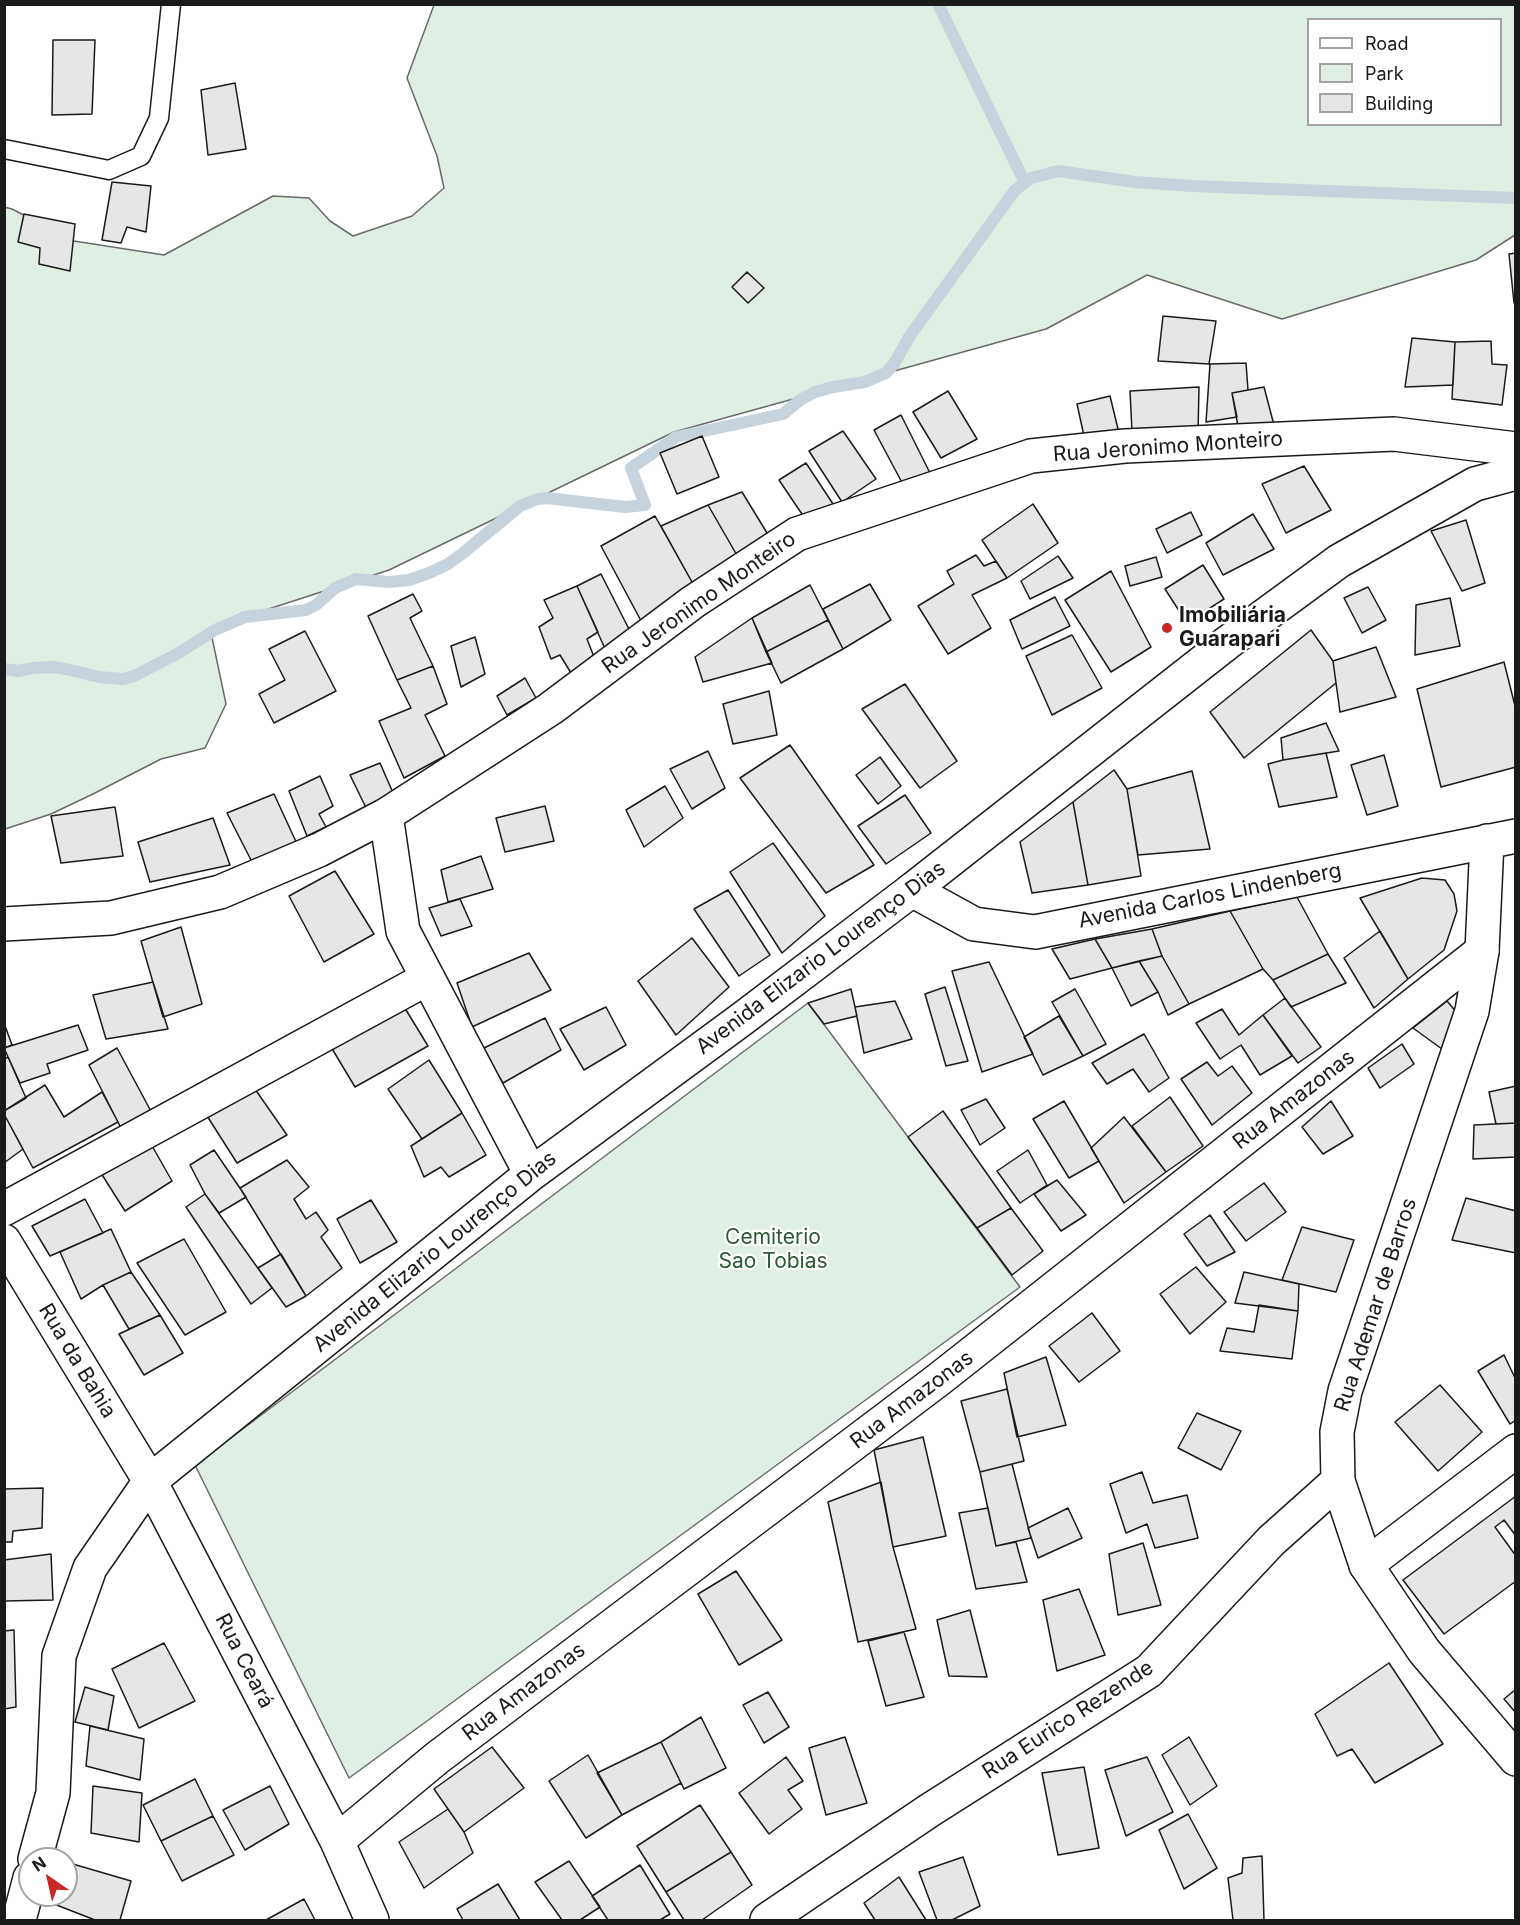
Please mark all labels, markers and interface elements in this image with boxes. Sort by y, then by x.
legend [1307,18,1502,126]
text: Road [1365,33,1408,54]
text: Park [1365,63,1404,84]
text: Building [1365,93,1433,114]
street label: Rua Jeronimo Monteiro [1052,426,1284,468]
street label: Rua Jeronimo Monteiro [597,527,801,679]
place label: Imobiliária Guarapari [1179,603,1286,653]
marker: Imobiliária Guarapari [1160,621,1174,635]
street label: Avenida Elizario Lourenço Dias [691,856,951,1060]
street label: Avenida Carlos Lindenberg [1076,858,1344,934]
street label: Rua Amazonas [1228,1045,1360,1155]
street label: Avenida Elizario Lourenço Dias [308,1146,562,1358]
street label: Rua Ademar de Barros [1330,1195,1422,1415]
park label: Cemiterio Sao Tobias [718,1225,828,1275]
street label: Rua da Bahia [33,1299,121,1423]
street label: Rua Amazonas [846,1346,978,1454]
street label: Rua Ceará [209,1609,279,1713]
street label: Rua Amazonas [458,1638,590,1746]
street label: Rua Eurico Rezende [978,1655,1158,1785]
north arrow [18,1847,78,1907]
text: N [28,1852,50,1875]

